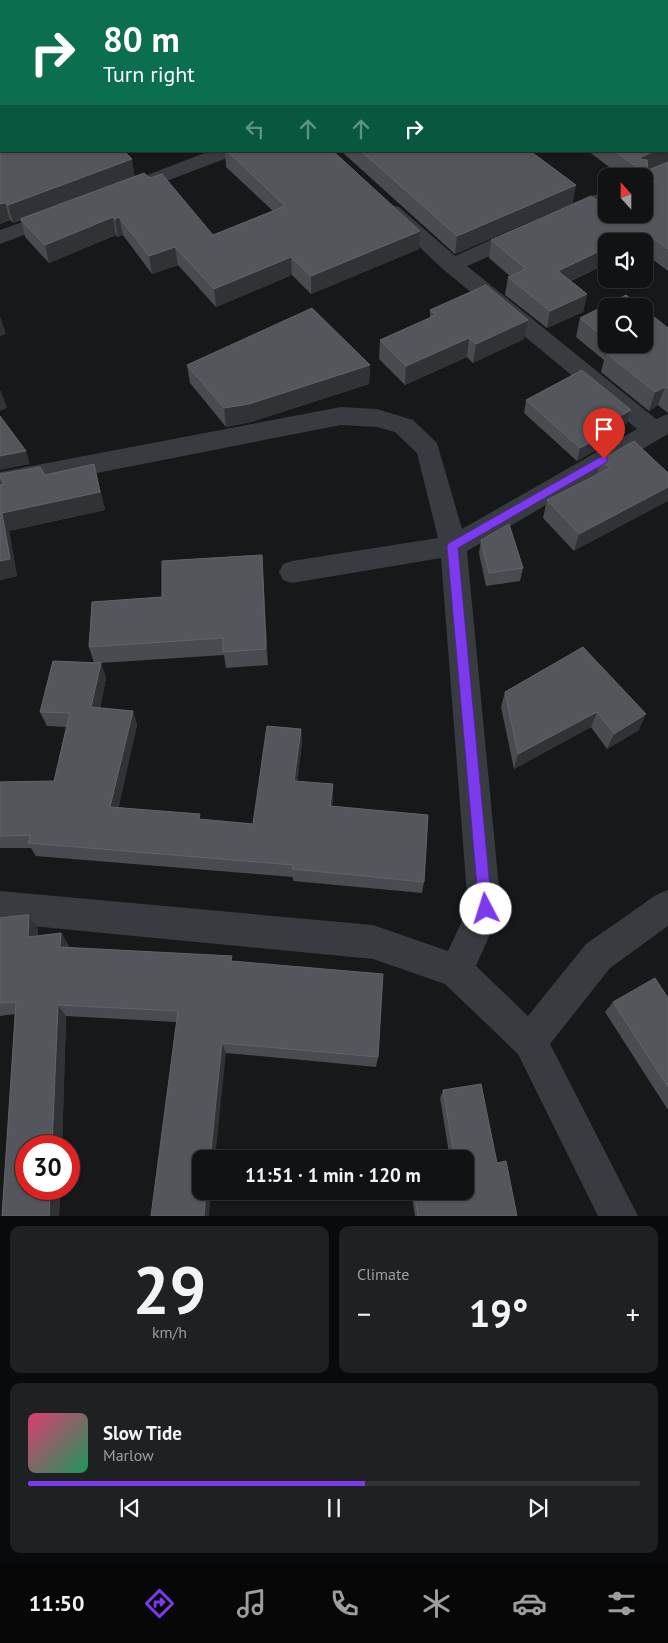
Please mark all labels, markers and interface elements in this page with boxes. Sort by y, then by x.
text: 80 m [103,16,180,62]
icon: right [20,20,85,85]
text: Turn right [103,60,195,88]
icon: left [241,115,269,143]
icon: ahead [294,115,322,143]
icon: ahead [347,115,375,143]
icon: right [400,115,428,143]
north arrow [598,168,652,222]
map controls [598,168,653,353]
button: sound [598,233,653,288]
button: search [598,298,653,353]
pin [583,408,625,459]
icon: arrive [590,415,618,443]
position arrow [459,882,511,934]
speed limit sign: 30 [15,1135,80,1200]
text: 11:51 · 1 min · 120 m [245,1163,421,1187]
text: 29 [133,1247,206,1331]
text: Climate [357,1264,409,1284]
text: 19° [469,1288,528,1337]
text: − [357,1295,371,1332]
text: + [626,1295,640,1332]
text: km/h [152,1322,187,1342]
text: Slow Tide [103,1421,182,1445]
text: Marlow [103,1445,154,1465]
icon: previous [116,1494,144,1522]
icon: pause [320,1494,348,1522]
icon: next [524,1494,552,1522]
icon: directions [142,1586,177,1621]
icon: music [234,1586,269,1621]
icon: phone [327,1586,362,1621]
icon: climate [419,1586,454,1621]
icon: car [512,1586,547,1621]
icon: filters [604,1586,639,1621]
text: 11:50 [29,1589,85,1617]

